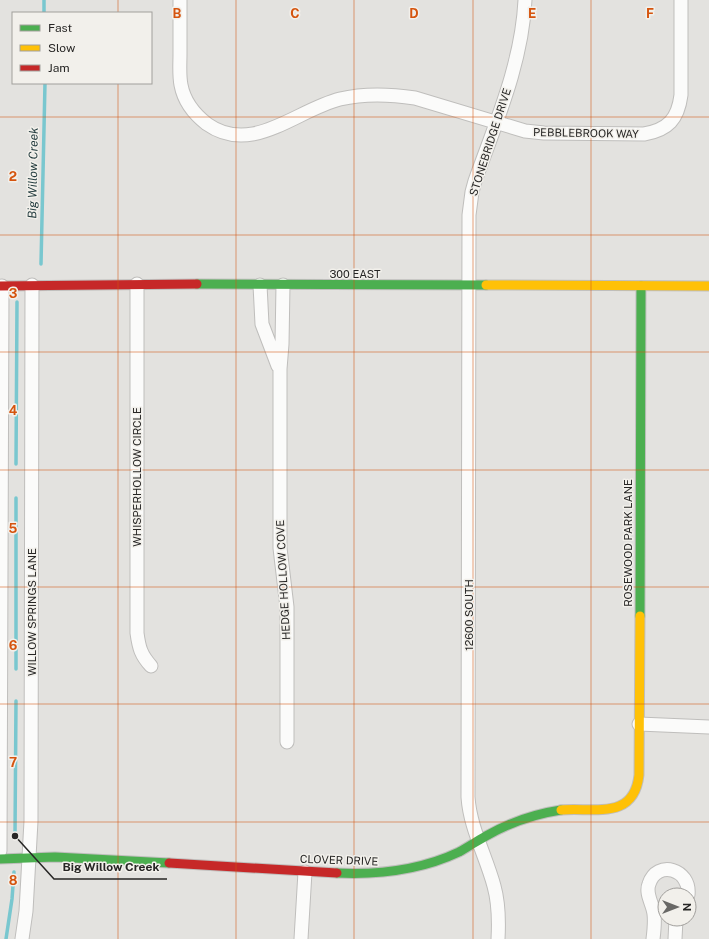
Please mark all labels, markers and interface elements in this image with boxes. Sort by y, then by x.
text: B [173,6,182,21]
text: C [290,6,300,21]
text: D [409,6,419,21]
text: E [528,6,536,21]
text: F [646,6,654,21]
legend [12,12,152,84]
text: Fast [48,21,73,35]
text: Slow [48,41,76,55]
text: Jam [48,61,70,75]
street label: STONEBRIDGE DRIVE [467,86,513,197]
street label: PEBBLEBROOK WAY [533,126,639,140]
water label: Big Willow Creek [25,127,41,219]
text: 2 [9,169,17,184]
street label: 300 EAST [329,268,381,280]
text: 3 [9,286,18,301]
text: 4 [9,403,18,418]
street label: WHISPERHOLLOW CIRCLE [131,407,143,547]
street label: ROSEWOOD PARK LANE [622,479,634,607]
street label: HEDGE HOLLOW COVE [274,519,292,640]
text: 5 [9,521,18,536]
street label: WILLOW SPRINGS LANE [26,548,38,676]
street label: 12600 SOUTH [463,579,475,651]
text: 6 [9,638,18,653]
text: 7 [9,755,17,770]
street label: CLOVER DRIVE [300,853,379,867]
callout: Big Willow Creek [54,855,167,879]
text: Big Willow Creek [63,860,159,874]
text: 8 [9,873,18,888]
north arrow [657,887,697,927]
text: N [681,903,693,911]

